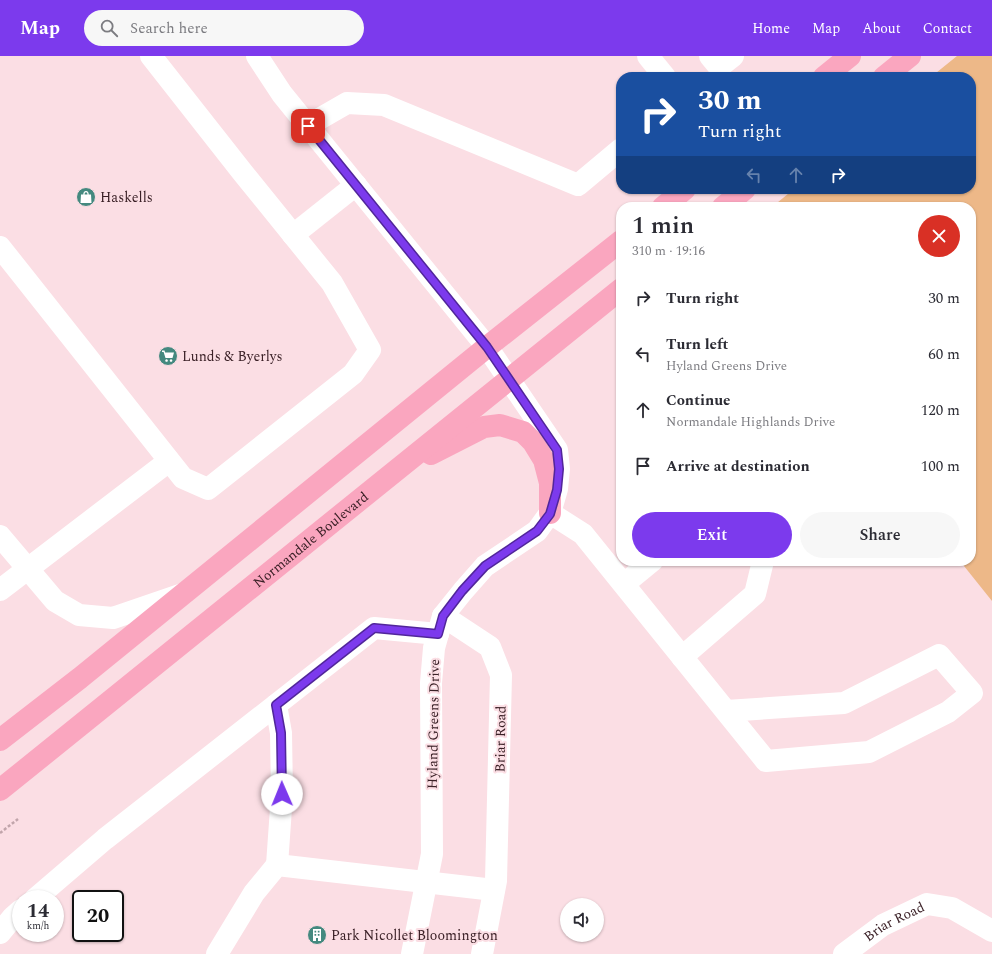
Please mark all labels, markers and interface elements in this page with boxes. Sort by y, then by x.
search box [84,10,364,46]
text: Map [20,14,60,43]
icon: search [98,17,120,39]
text: Search here [130,17,208,40]
text: Home [752,18,790,39]
text: Map [812,18,840,39]
text: About [862,18,901,39]
text: Contact [923,18,972,39]
text: 30 m [698,79,762,122]
icon: right [632,88,684,140]
pin [291,109,325,143]
icon: arrive [297,115,319,137]
text: Turn right [698,118,781,145]
icon: left [743,164,765,186]
icon: ahead [785,164,807,186]
icon: right [827,164,849,186]
shop icon: Haskells [75,186,97,208]
place label: Haskells [100,187,153,208]
text: 1 min [632,208,694,244]
button: close [918,215,960,257]
text: 310 m · 19:16 [632,241,705,261]
icon: right [632,287,654,309]
text: Turn right [666,287,739,310]
text: 30 m [928,287,960,310]
text: Turn left [666,333,728,356]
icon: left [632,343,654,365]
text: 60 m [928,343,960,366]
supermarket icon: Lunds & Byerlys [157,345,179,367]
place label: Lunds & Byerlys [182,346,283,367]
text: Hyland Greens Drive [666,356,787,376]
text: Continue [666,389,731,412]
icon: ahead [632,399,654,421]
text: 120 m [921,399,960,422]
text: Normandale Highlands Drive [666,412,835,432]
icon: arrive [632,455,654,477]
text: Arrive at destination [666,455,810,478]
text: 100 m [921,455,960,478]
street label: Normandale Boulevard [249,487,373,593]
button: Exit [632,512,792,558]
button: Share [800,512,960,558]
street label: Hyland Greens Drive [422,658,445,789]
street label: Briar Road [489,705,512,772]
position arrow [261,773,303,815]
speed limit sign: 20 [72,890,124,942]
text: 14 [27,896,49,926]
street label: Briar Road [859,897,928,947]
map controls [560,898,604,942]
button: sound [560,898,604,942]
text: km/h [27,918,49,934]
building icon: Park Nicollet Bloomington [306,924,328,946]
place label: Park Nicollet Bloomington [331,925,498,946]

